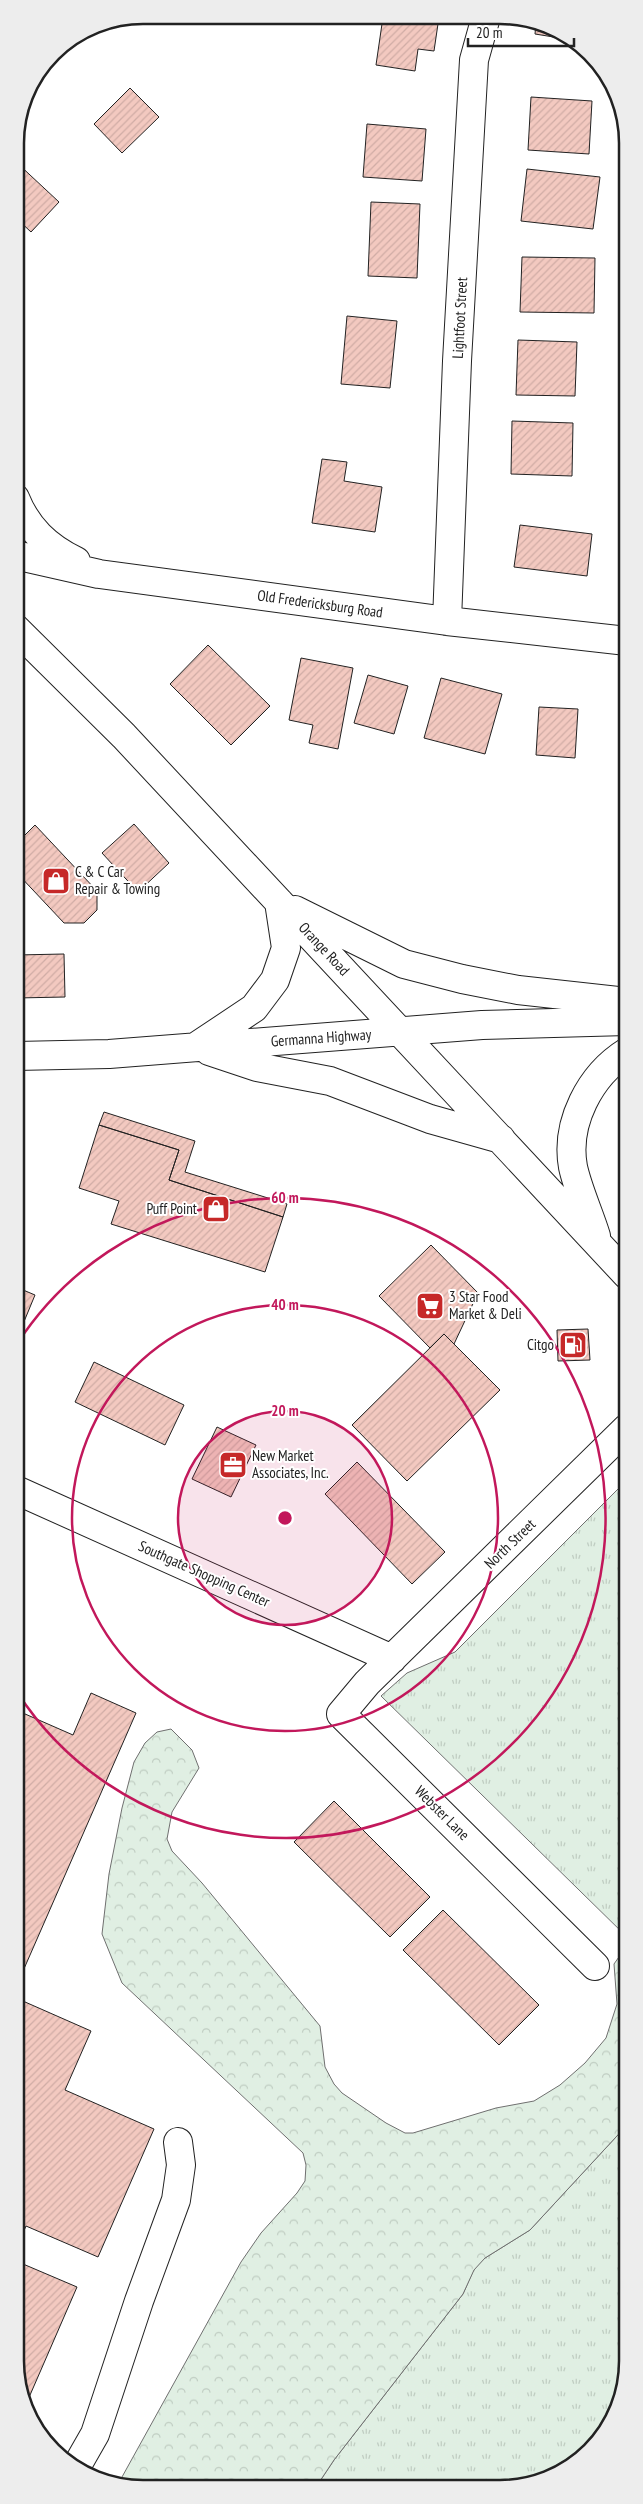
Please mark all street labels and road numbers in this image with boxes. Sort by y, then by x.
street label: Lightfoot Street [448,277,471,359]
street label: Old Fredericksburg Road [256,585,384,622]
street label: Orange Road [295,918,354,979]
street label: Germanna Highway [270,1024,372,1050]
street label: North Street [480,1515,539,1573]
street label: Southgate Shopping Center [136,1536,274,1611]
street label: Webster Lane [411,1781,474,1844]

